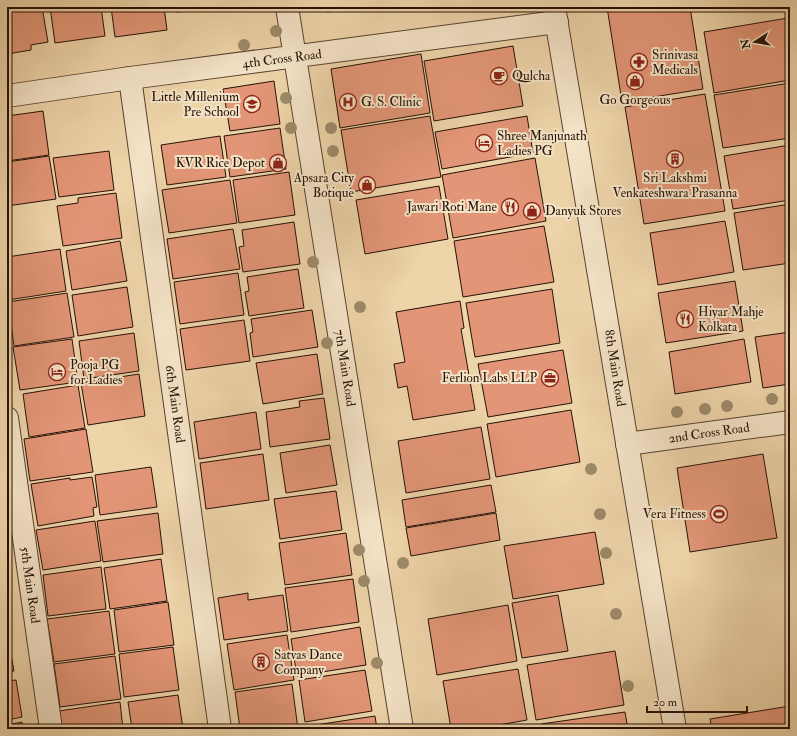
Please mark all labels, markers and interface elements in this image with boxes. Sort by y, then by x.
north arrow [735,22,775,62]
text: N [738,37,753,51]
street label: 4th Cross Road [241,46,323,72]
place label: Srinivasa Medicals [652,47,699,78]
pharmacy icon: Srinivasa Medicals [629,52,649,72]
cafe icon: Qulcha [489,66,509,86]
place label: Qulcha [512,68,551,84]
shop icon: Go Gorgeous [625,71,645,91]
place label: Little Millenium Pre School [151,89,240,120]
hospital icon: G. S. Clinic [338,92,358,112]
place label: Go Gorgeous [599,92,671,108]
school or university icon: Little Millenium Pre School [242,94,262,114]
place label: G. S. Clinic [361,94,421,110]
place label: Shree Manjunath Ladies PG [497,128,587,159]
hotel icon: Shree Manjunath Ladies PG [474,133,494,153]
building icon: Sri Lakshmi Venkateshwara Prasanna [665,149,685,169]
shop icon: KVR Rice Depot [268,153,288,173]
place label: KVR Rice Depot [176,155,265,172]
place label: Apsara City Botique [293,170,355,201]
place label: Sri Lakshmi Venkateshwara Prasanna [613,170,738,201]
shop icon: Apsara City Botique [357,175,377,195]
restaurant icon: Jawari Roti Mane [500,197,520,217]
place label: Jawari Roti Mane [406,199,498,215]
shop icon: Danyuk Stores [522,201,542,221]
place label: Danyuk Stores [545,203,622,220]
place label: Hiyar Mahje Kolkata [698,304,764,335]
restaurant icon: Hiyar Mahje Kolkata [675,309,695,329]
street label: 7th Main Road [331,328,359,408]
street label: 8th Main Road [601,328,629,408]
place label: Pooja PG for Ladies [70,357,123,388]
hotel icon: Pooja PG for Ladies [47,362,67,382]
street label: 6th Main Road [162,364,188,444]
office icon: Ferlion Labs LLP [540,368,560,388]
place label: Ferlion Labs LLP [442,370,537,386]
street label: 2nd Cross Road [667,419,751,447]
sports icon: Vera Fitness [709,504,729,524]
place label: Vera Fitness [643,506,707,522]
street label: 5th Main Road [17,546,43,625]
place label: Satvas Dance Company [274,647,343,679]
building icon: Satvas Dance Company [251,652,271,672]
scale bar [647,688,747,714]
text: 20 m [653,695,678,710]

